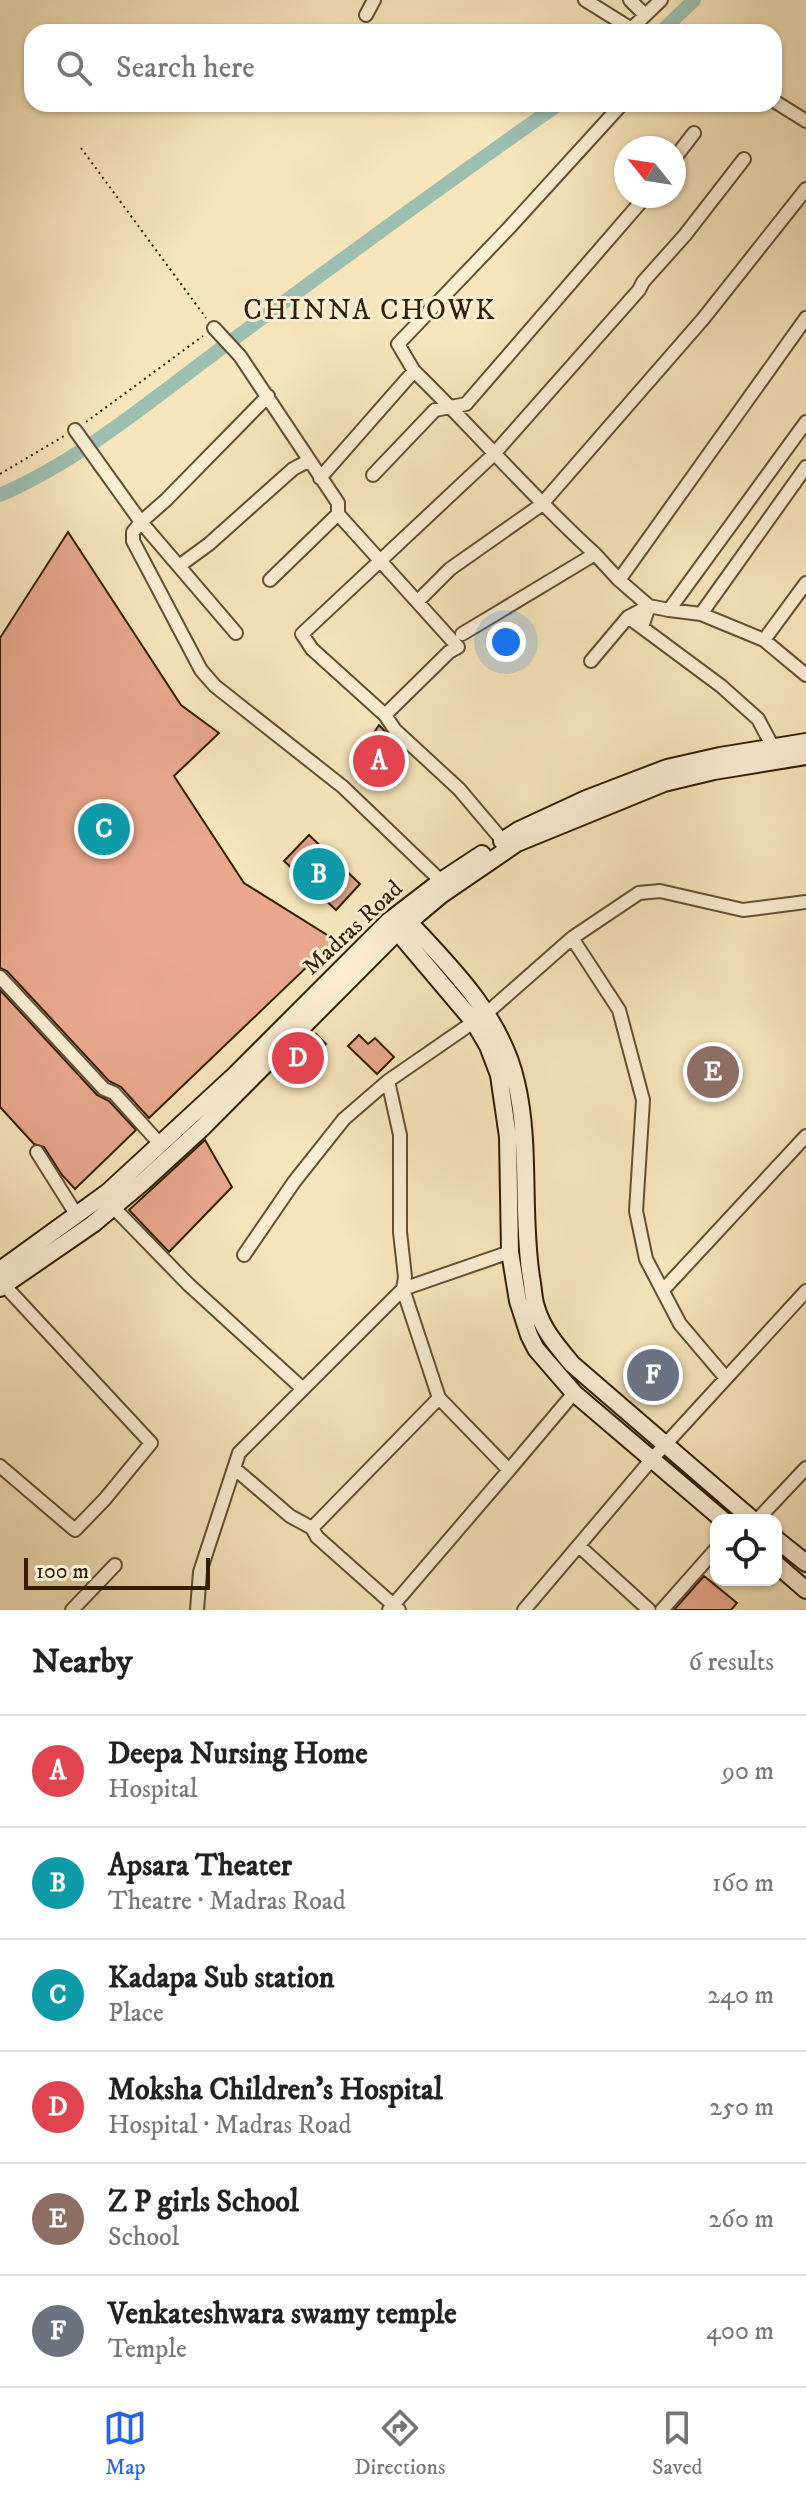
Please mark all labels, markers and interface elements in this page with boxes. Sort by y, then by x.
search box [24,24,782,112]
icon: search [52,46,96,90]
text: Search here [116,50,255,87]
north arrow [614,136,686,208]
district label: CHINNA CHOWK [243,293,497,328]
your location [486,622,526,662]
pin: A [353,731,405,791]
pin: C [78,799,130,859]
pin: B [293,844,345,904]
street label: Madras Road [297,874,409,982]
pin: D [272,1028,324,1088]
pin: E [687,1042,739,1102]
pin: F [627,1345,679,1405]
map controls [710,1514,782,1586]
button: locate [710,1514,782,1586]
scale bar [24,1554,210,1590]
text: 100 m [36,1558,89,1585]
text: Nearby [32,1641,133,1683]
text: 6 results [688,1646,774,1679]
text: Deepa Nursing Home [108,1736,368,1773]
text: A [50,1755,66,1788]
text: 90 m [722,1755,774,1788]
text: Hospital [108,1773,198,1806]
text: Apsara Theater [108,1848,292,1885]
text: B [50,1867,66,1900]
text: 160 m [712,1867,774,1900]
text: Theatre · Madras Road [108,1885,346,1918]
text: Kadapa Sub station [108,1960,334,1997]
text: C [49,1979,67,2012]
text: 240 m [707,1979,774,2012]
text: Place [108,1997,164,2030]
text: Moksha Children's Hospital [108,2072,443,2109]
text: D [48,2091,68,2124]
text: 250 m [709,2091,774,2124]
text: Hospital · Madras Road [108,2109,352,2142]
text: Z P girls School [108,2184,299,2221]
text: E [49,2203,67,2236]
text: 260 m [709,2203,774,2236]
text: School [108,2221,179,2254]
text: Venkateshwara swamy temple [108,2296,457,2333]
text: F [50,2315,66,2348]
text: 400 m [706,2315,774,2348]
text: Temple [108,2333,187,2366]
tab: Map [103,2406,147,2481]
tab: Directions [354,2406,445,2481]
tab: Saved [652,2406,703,2481]

